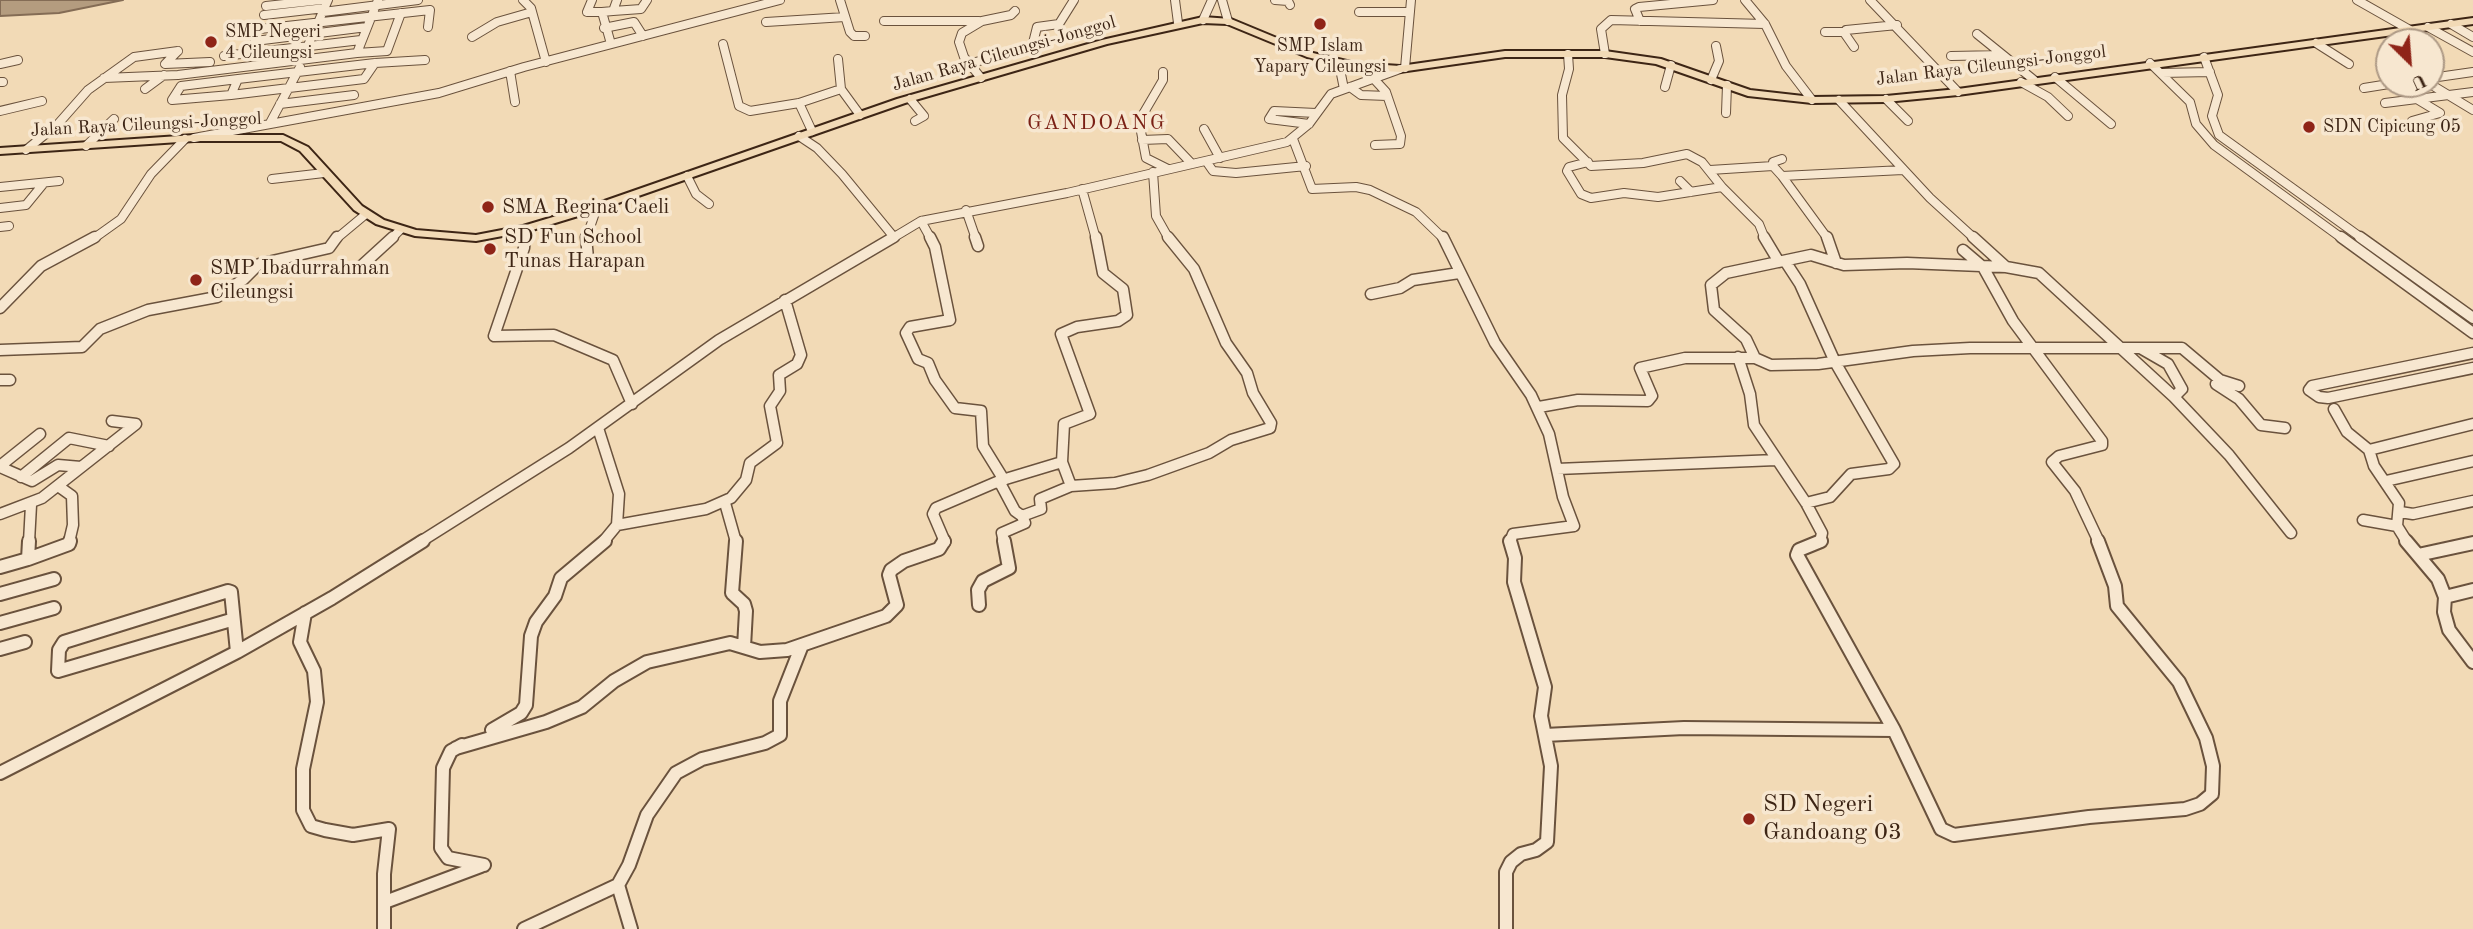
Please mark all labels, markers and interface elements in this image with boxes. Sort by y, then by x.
street label: Jalan Raya Cileungsi-Jonggol [890,12,1118,96]
marker: SMP Islam Yapary Cileungsi [1312,16,1328,32]
place label: SMP Negeri 4 Cileungsi [225,21,321,64]
north arrow [2375,28,2445,98]
marker: SMP Negeri 4 Cileungsi [203,34,219,50]
place label: SMP Islam Yapary Cileungsi [1254,35,1386,78]
street label: Jalan Raya Cileungsi-Jonggol [1875,41,2107,91]
text: U [2407,69,2429,92]
street label: Jalan Raya Cileungsi-Jonggol [30,108,262,142]
district label: GANDOANG [1028,110,1166,136]
place label: SDN Cipicung 05 [2323,116,2461,138]
marker: SDN Cipicung 05 [2301,119,2317,135]
place label: SMA Regina Caeli [502,194,669,220]
marker: SMA Regina Caeli [480,199,496,215]
place label: SD Fun School Tunas Harapan [504,224,645,274]
marker: SD Fun School Tunas Harapan [482,241,498,257]
place label: SMP Ibadurrahman Cileungsi [210,255,390,305]
marker: SMP Ibadurrahman Cileungsi [188,272,204,288]
place label: SD Negeri Gandoang 03 [1763,791,1902,847]
marker: SD Negeri Gandoang 03 [1741,811,1757,827]

